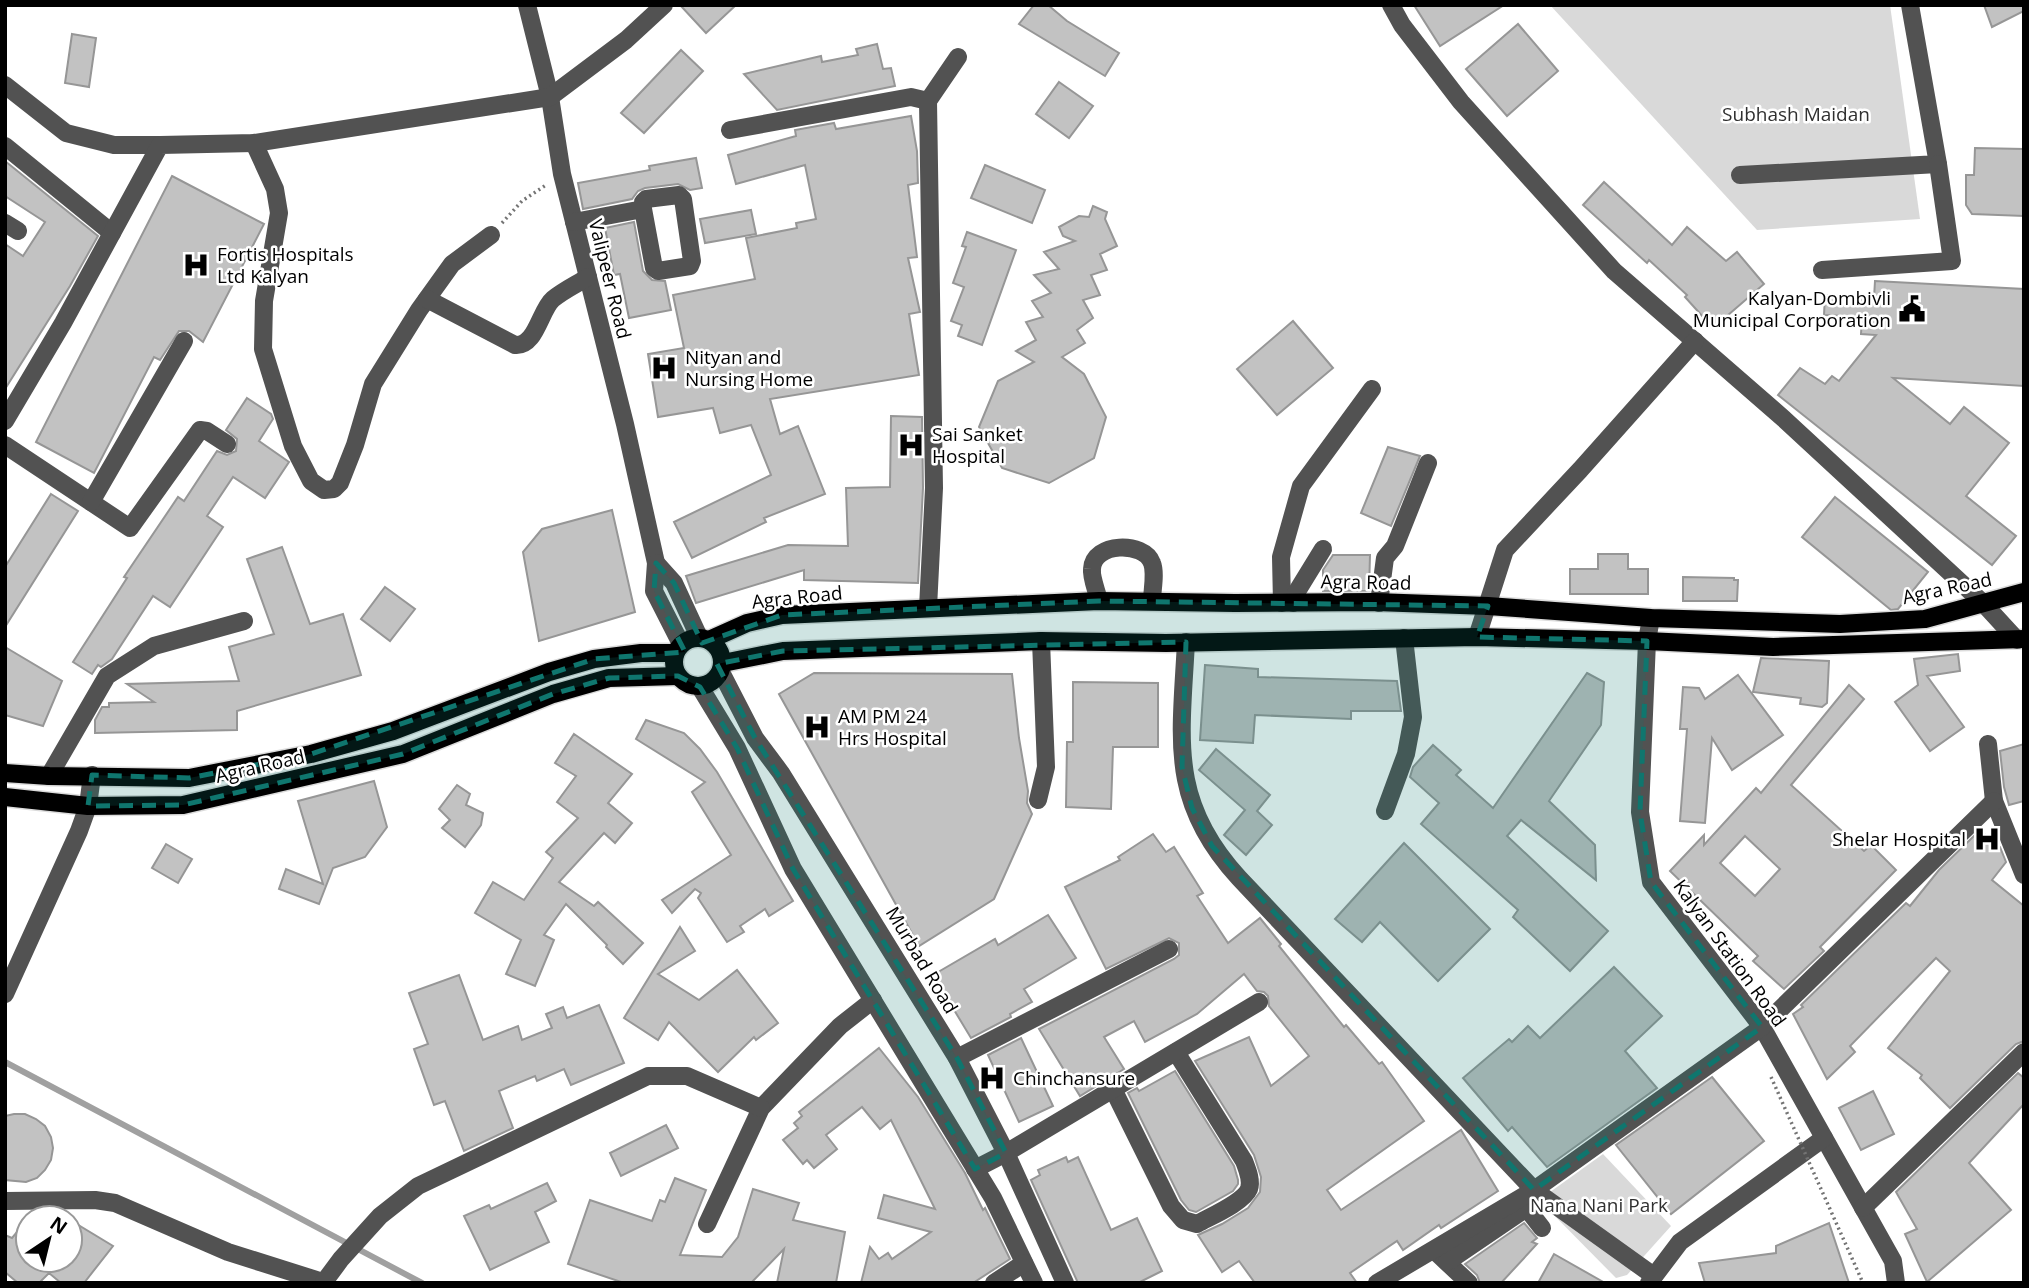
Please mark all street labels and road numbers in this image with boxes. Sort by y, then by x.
street label: Valipeer Road [583,216,637,342]
street label: Agra Road [1900,566,1994,610]
street label: Agra Road [1320,568,1412,596]
street label: Agra Road [750,579,844,615]
street label: Agra Road [213,743,307,789]
street label: Kalyan Station Road [1668,874,1792,1032]
street label: Murbad Road [880,902,964,1018]

